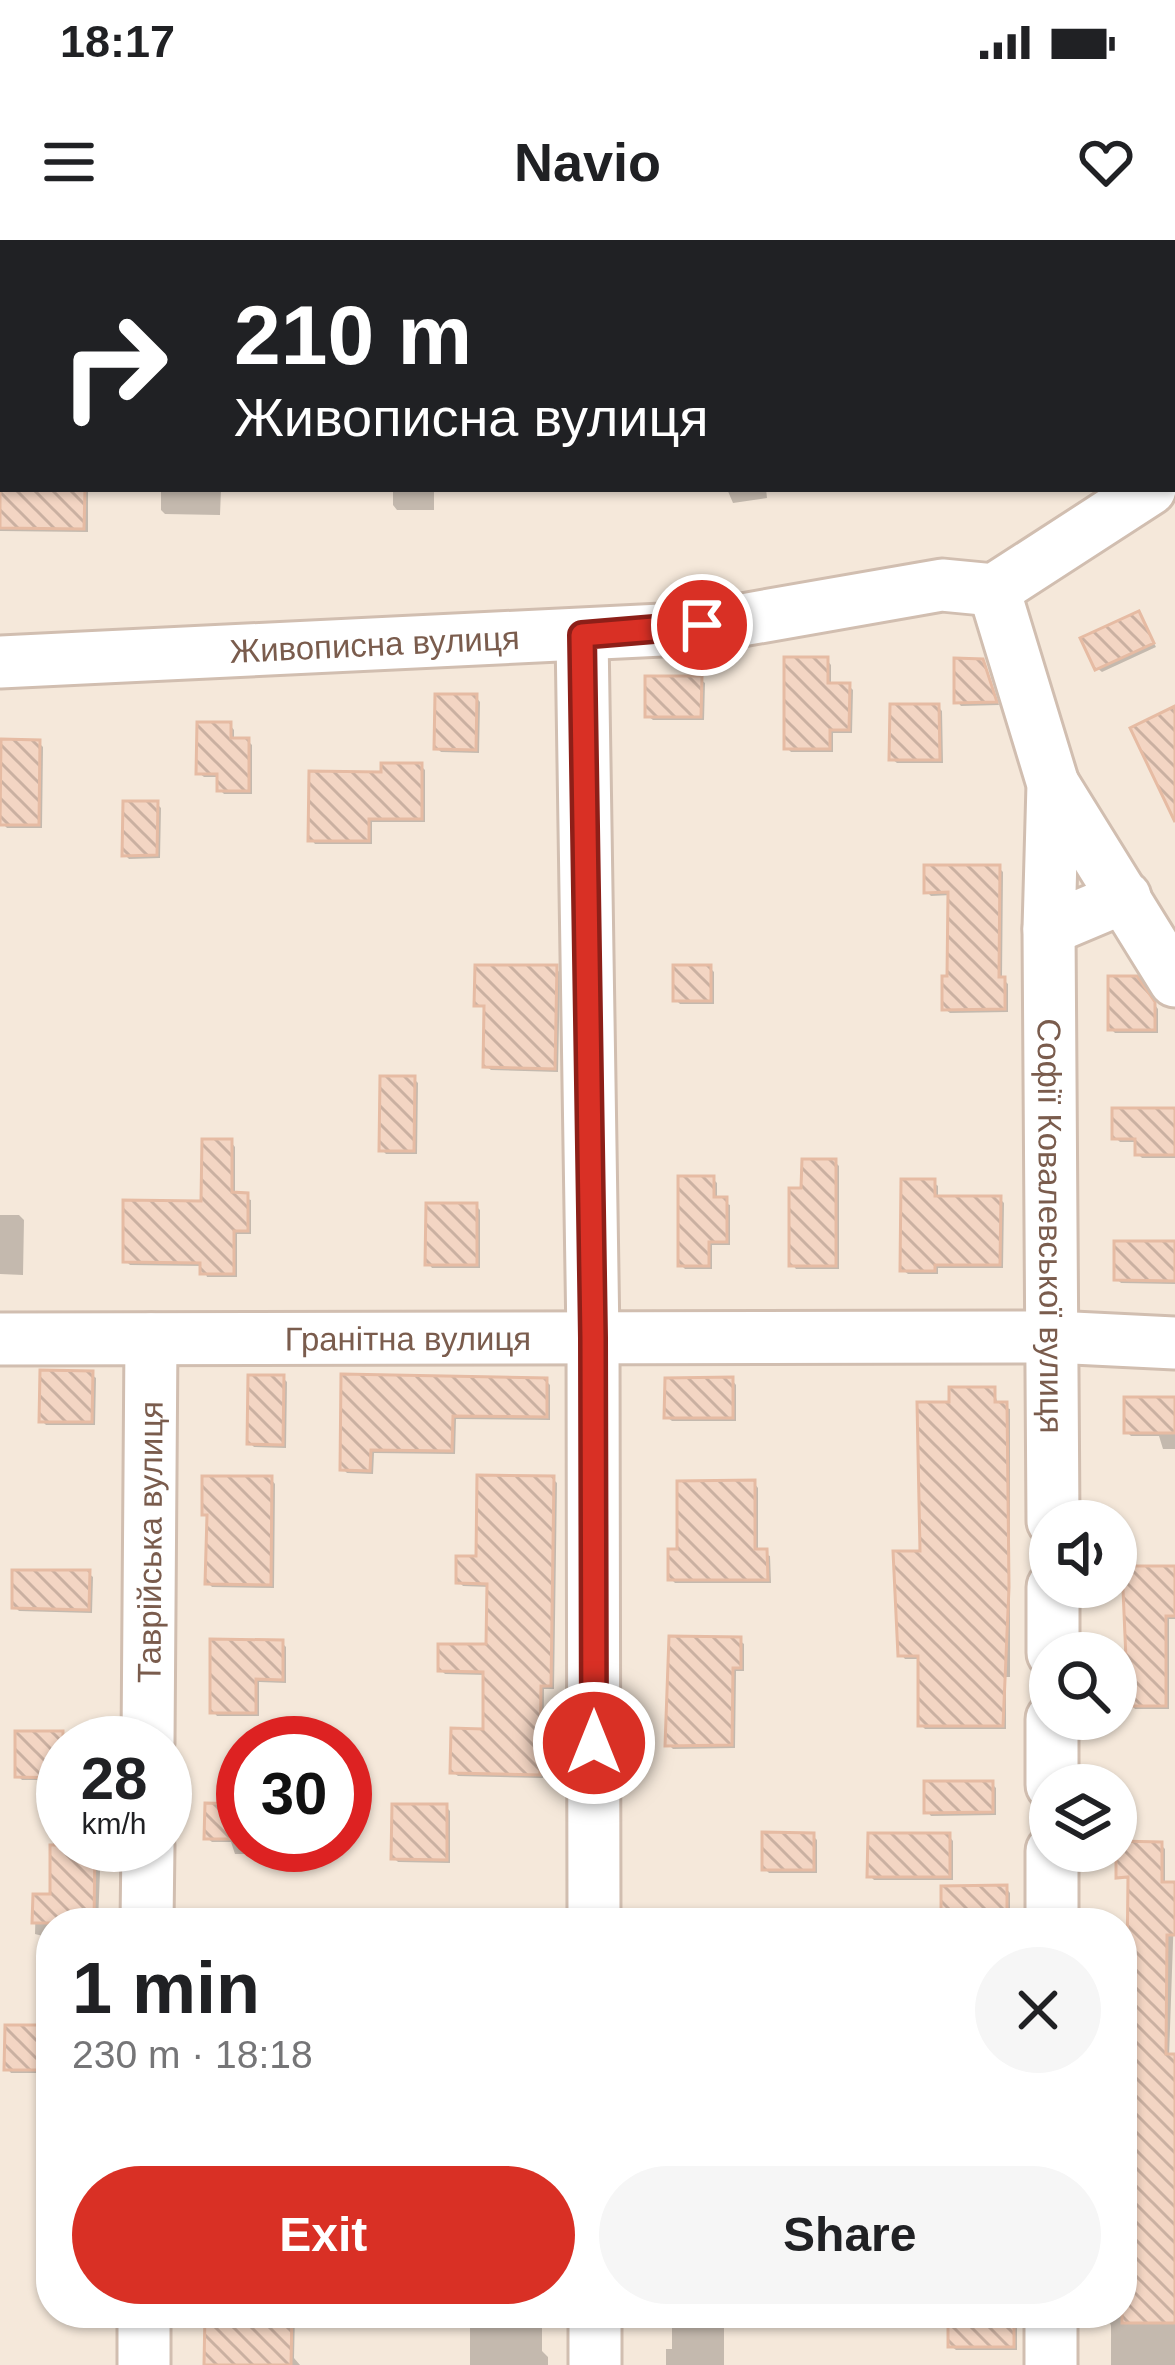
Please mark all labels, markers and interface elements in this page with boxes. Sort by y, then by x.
text: 18:17 [60,16,175,67]
icon: menu [36,129,102,195]
icon: heart [1073,129,1139,195]
text: Navio [514,132,661,192]
icon: right [36,288,192,444]
text: 210 m [234,288,472,382]
text: Живописна вулиця [234,387,709,447]
pin [651,574,753,676]
icon: arrive [669,592,735,658]
street label: Живописна вулиця [229,619,520,670]
street label: Софії Ковалевської вулиця [1031,1018,1070,1434]
street label: Гранітна вулиця [285,1320,531,1357]
street label: Таврійська вулиця [130,1401,170,1683]
map controls [1029,1500,1137,1872]
button: sound [1029,1500,1137,1608]
button: search [1029,1632,1137,1740]
position arrow [531,1680,657,1806]
speed limit sign: 30 [216,1716,372,1872]
text: 28 [81,1745,147,1812]
button: layers [1029,1764,1137,1872]
text: km/h [81,1807,147,1840]
button: close [975,1947,1101,2073]
text: 1 min [72,1948,260,2028]
text: 230 m · 18:18 [72,2033,313,2076]
button: Exit [72,2166,575,2304]
button: Share [599,2166,1101,2304]

